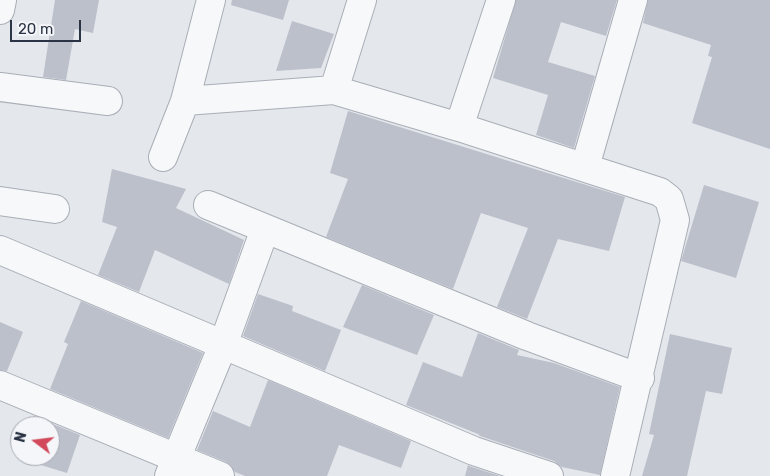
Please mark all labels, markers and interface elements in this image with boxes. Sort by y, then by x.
scale bar [12,10,84,42]
text: 20 m [18,20,53,38]
north arrow [10,416,60,466]
text: N [11,430,31,444]

